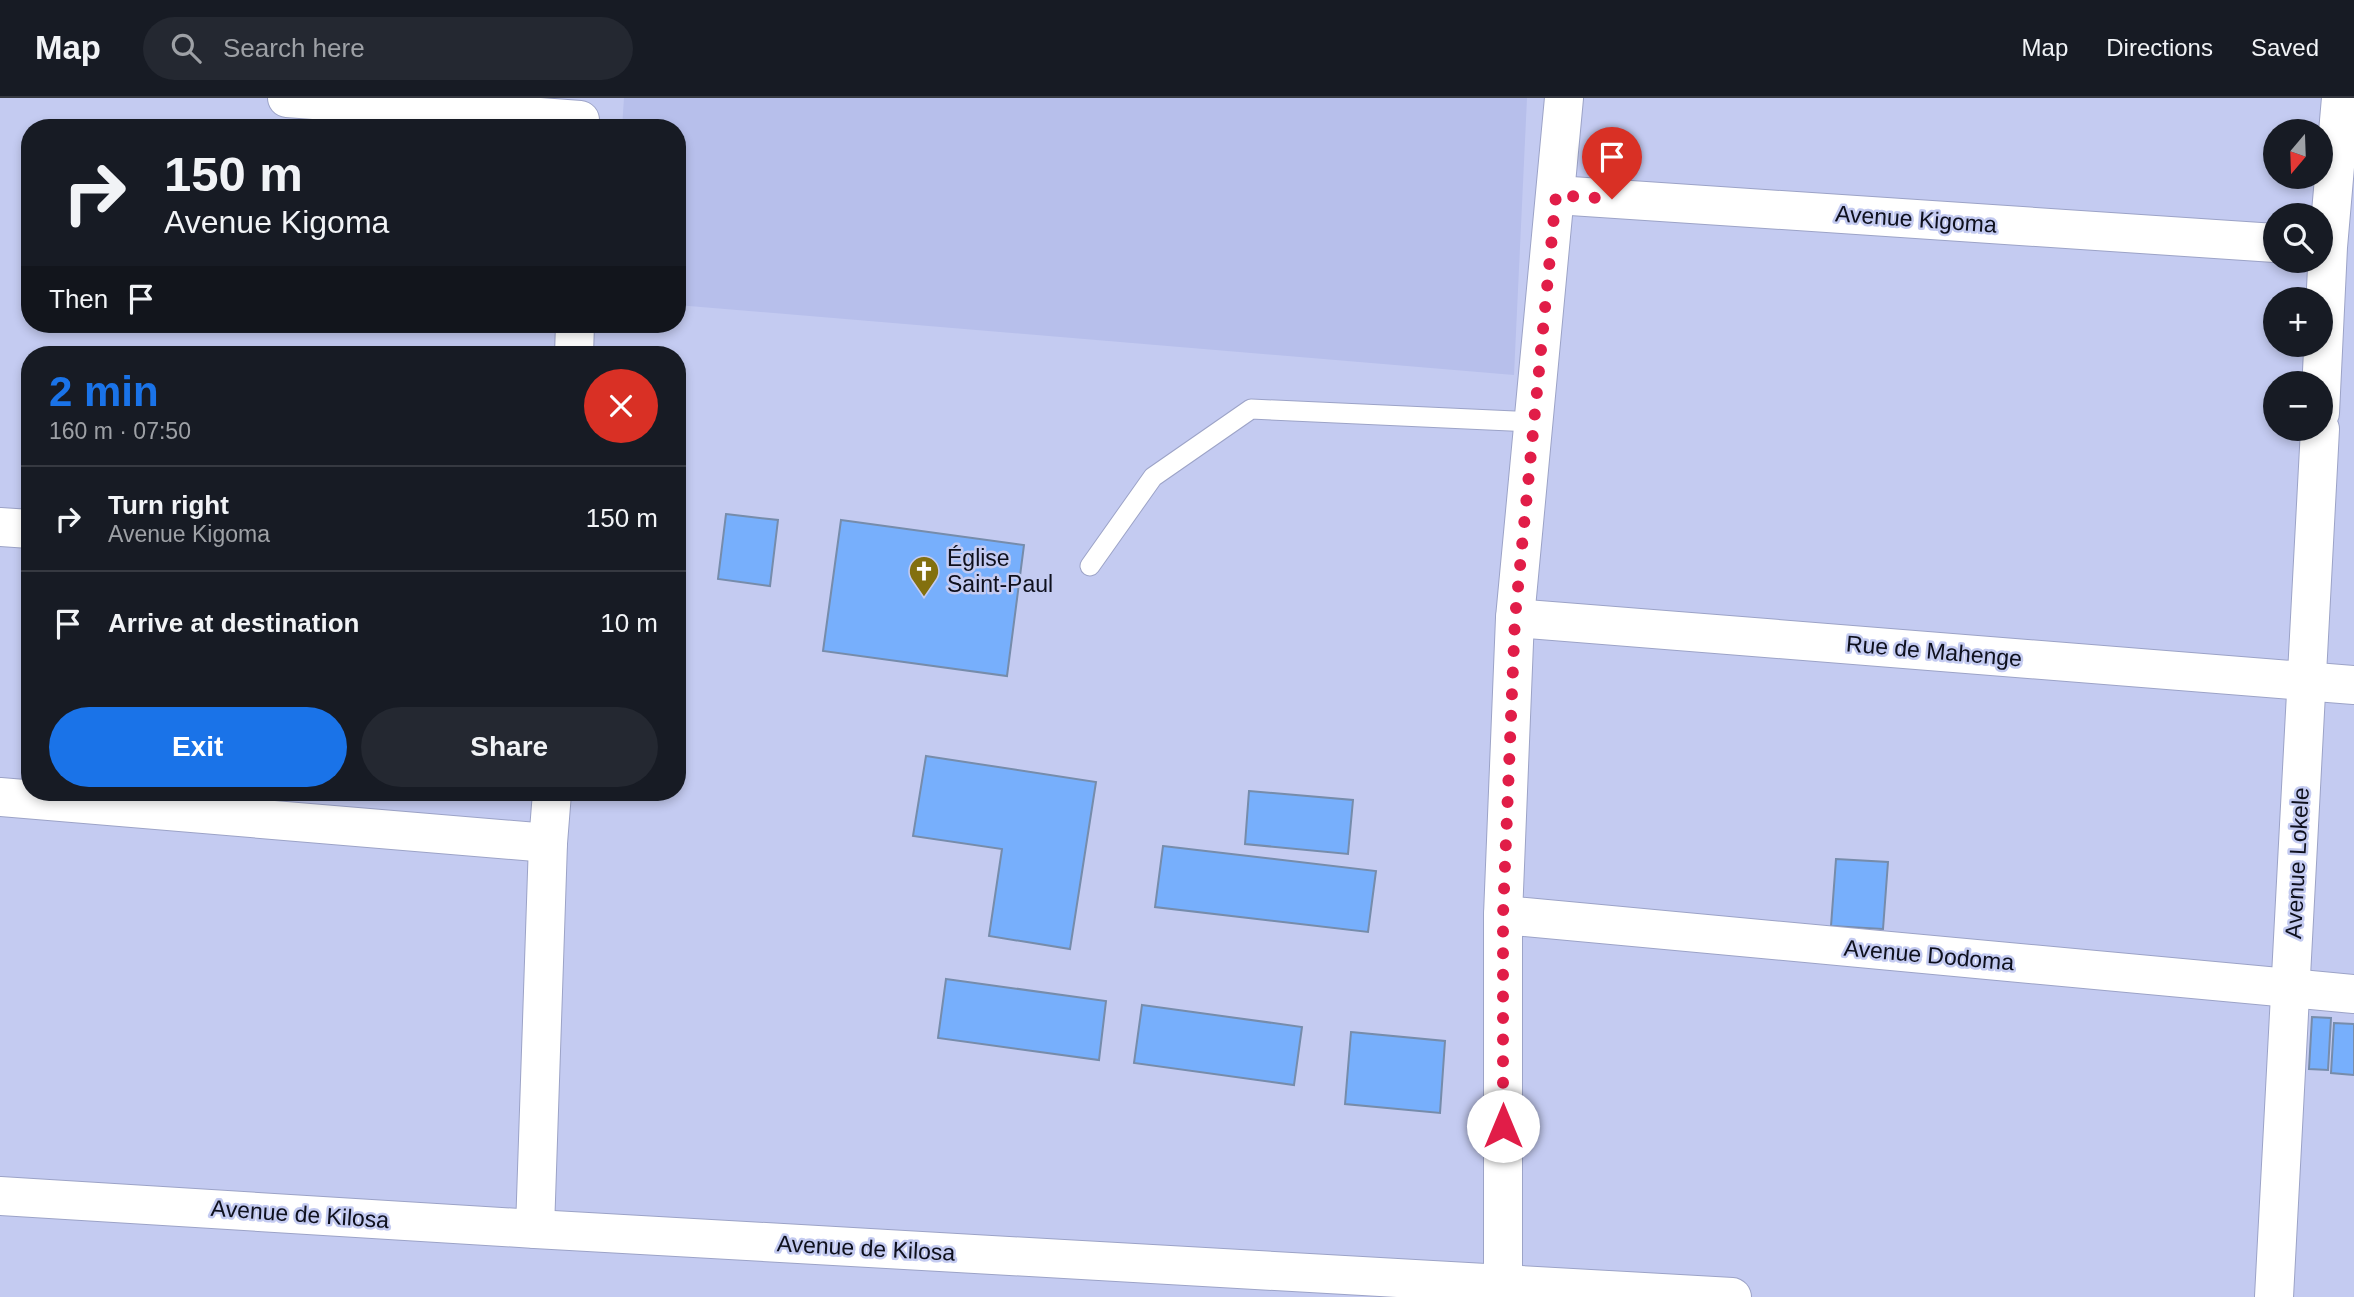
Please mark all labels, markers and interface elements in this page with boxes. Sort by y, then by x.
search box [143,17,633,80]
text: Map [35,29,101,66]
icon: search [167,29,205,67]
text: Search here [223,33,365,63]
text: Map [2022,34,2068,61]
text: Directions [2106,34,2213,61]
text: Saved [2251,34,2319,61]
north arrow [2263,119,2333,189]
map controls [2263,119,2333,441]
pin [1582,127,1642,199]
icon: arrive [1593,138,1631,176]
icon: right [49,147,140,238]
text: 150 m [164,147,303,201]
street label: Avenue Kigoma [1834,200,1998,238]
button: search [2263,203,2333,273]
text: Avenue Kigoma [164,204,389,240]
icon: arrive [122,280,160,318]
text: Then [49,284,108,314]
button: + [2263,287,2333,357]
text: 2 min [49,368,159,415]
button: close [584,369,658,443]
button: − [2263,371,2333,441]
text: 160 m · 07:50 [49,418,191,444]
text: Turn right [108,490,229,520]
icon: right [49,500,87,538]
text: 150 m [586,503,658,533]
text: Avenue Kigoma [108,521,270,547]
place label: Église Saint-Paul [947,545,1053,597]
church icon: Église Saint-Paul [907,554,941,598]
icon: arrive [49,605,87,643]
text: Arrive at destination [108,608,359,638]
text: 10 m [600,608,658,638]
street label: Rue de Mahenge [1845,630,2023,672]
button: Exit [49,707,347,787]
button: Share [361,707,658,787]
street label: Avenue Lokele [2280,787,2314,939]
street label: Avenue Dodoma [1843,935,2015,975]
position arrow [1466,1089,1540,1163]
street label: Avenue de Kilosa [210,1195,390,1233]
street label: Avenue de Kilosa [776,1230,956,1266]

